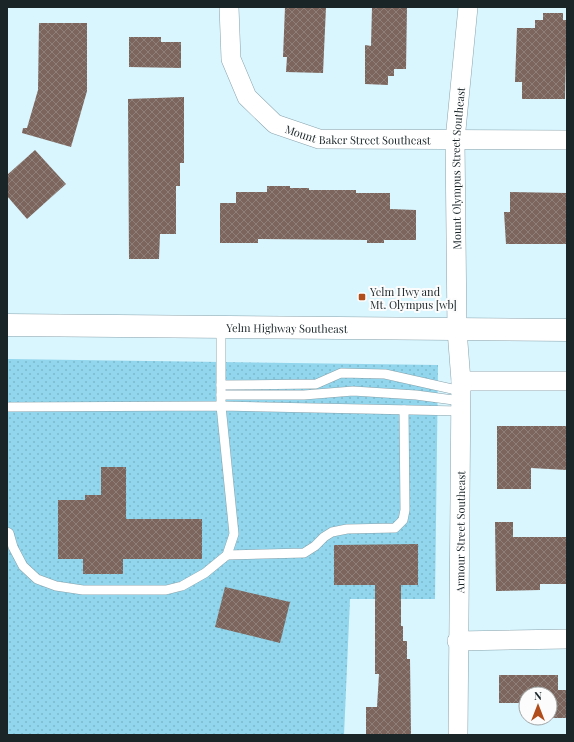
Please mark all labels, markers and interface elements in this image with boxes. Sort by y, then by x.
street label: Mount Olympus Street Southeast [447,86,468,250]
street label: Mount Baker Street Southeast [283,121,431,147]
place label: Yelm Hwy and Mt. Olympus [wb] [369,284,457,312]
marker: Yelm Hwy and Mt. Olympus [wb] [357,292,367,302]
street label: Yelm Highway Southeast [225,319,348,336]
street label: Armour Street Southeast [452,471,468,594]
north arrow [518,686,558,726]
text: N [534,688,542,703]

